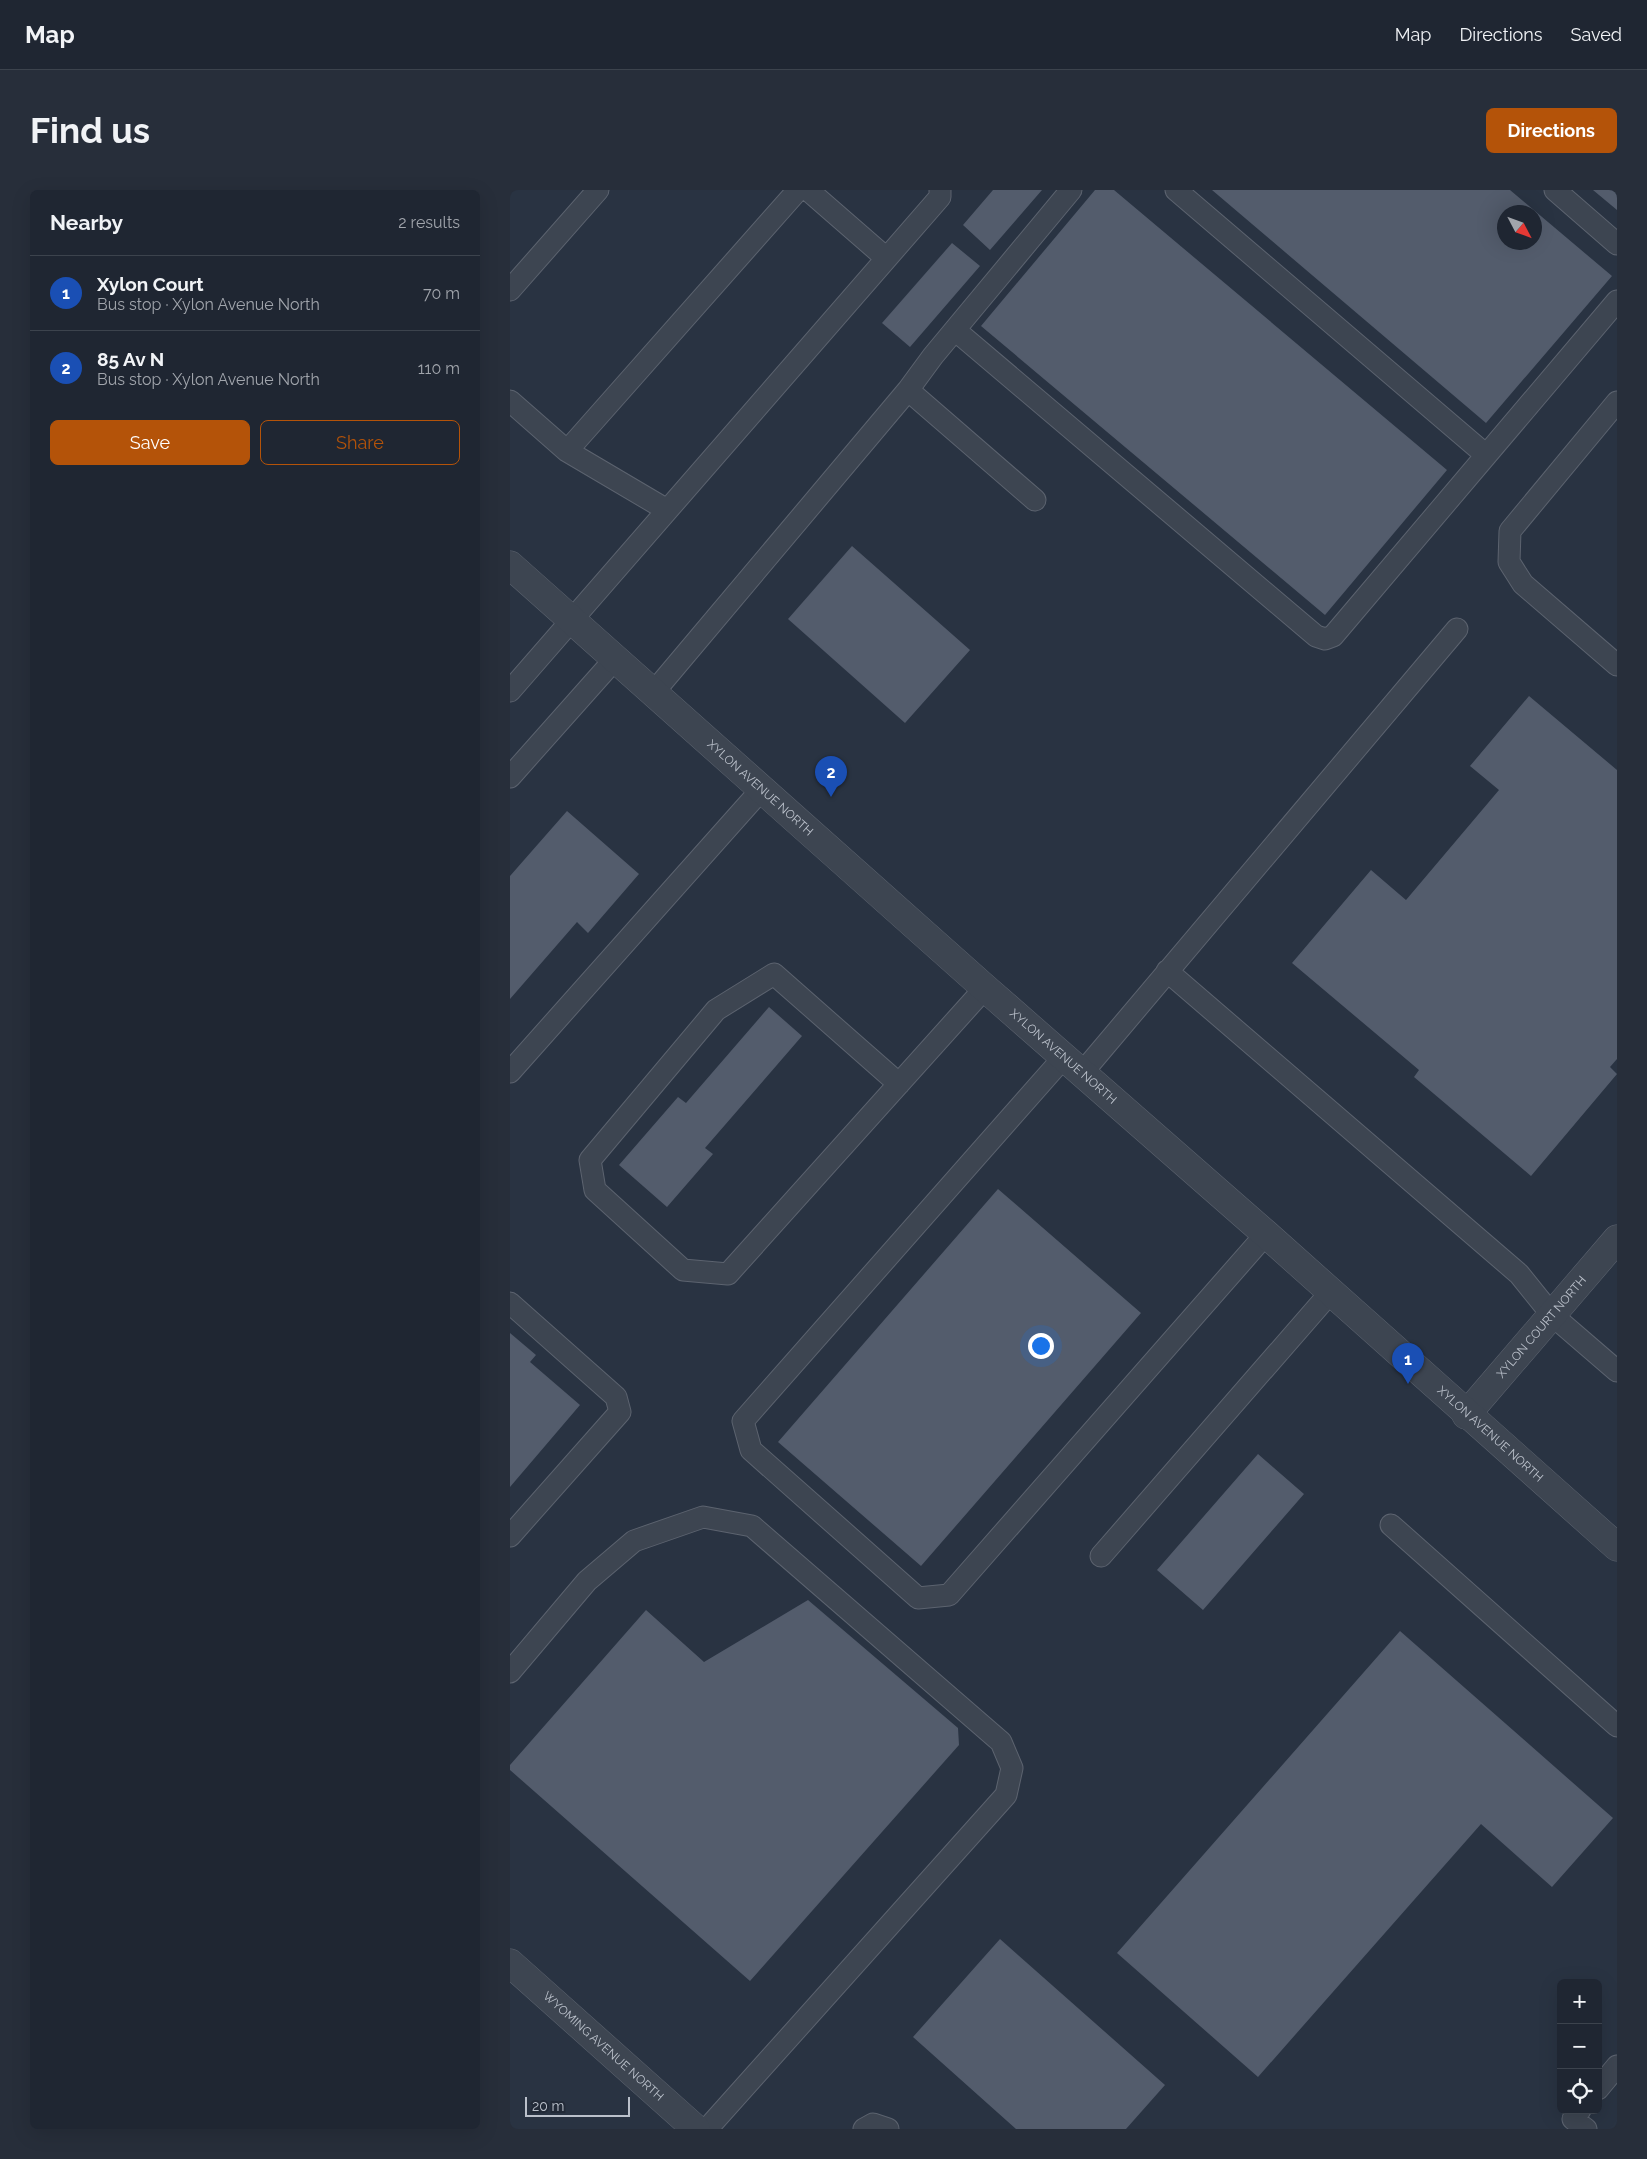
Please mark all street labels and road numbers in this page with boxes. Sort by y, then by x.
street label: XYLON AVENUE NORTH [704,737,816,839]
street label: XYLON AVENUE NORTH [1007,1006,1119,1107]
street label: XYLON COURT NORTH [1494,1273,1589,1381]
street label: XYLON AVENUE NORTH [1435,1383,1546,1485]
street label: WYOMING AVENUE NORTH [540,1989,666,2104]

